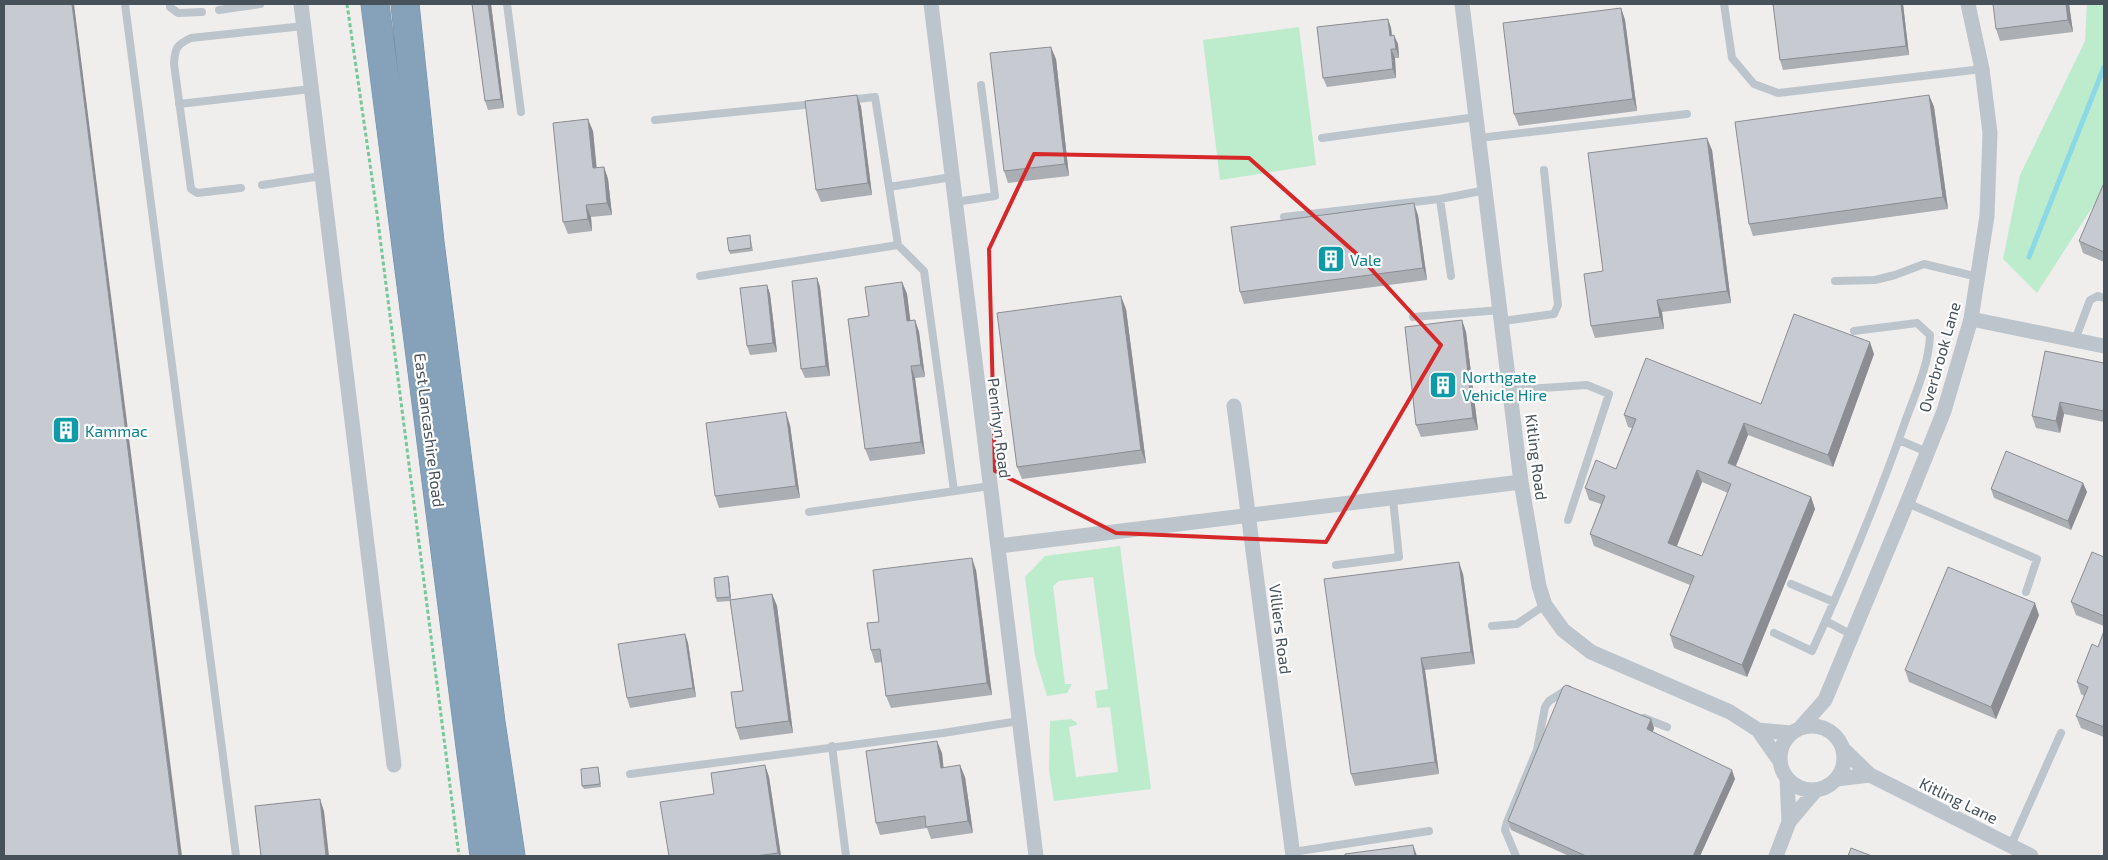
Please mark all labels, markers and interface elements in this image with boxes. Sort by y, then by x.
building icon: Vale [1316,244,1346,274]
place label: Vale [1350,250,1381,269]
street label: Overbrook Lane [1914,300,1964,414]
street label: East Lancashire Road [411,352,449,508]
place label: Northgate Vehicle Hire [1462,367,1547,404]
building icon: Northgate Vehicle Hire [1428,370,1458,400]
street label: Penrhyn Road [984,377,1016,479]
street label: Kitling Road [1522,413,1552,501]
building icon: Kammac [51,415,81,445]
place label: Kammac [85,421,148,440]
street label: Villiers Road [1266,583,1296,675]
street label: Kitling Lane [1917,773,2001,827]

